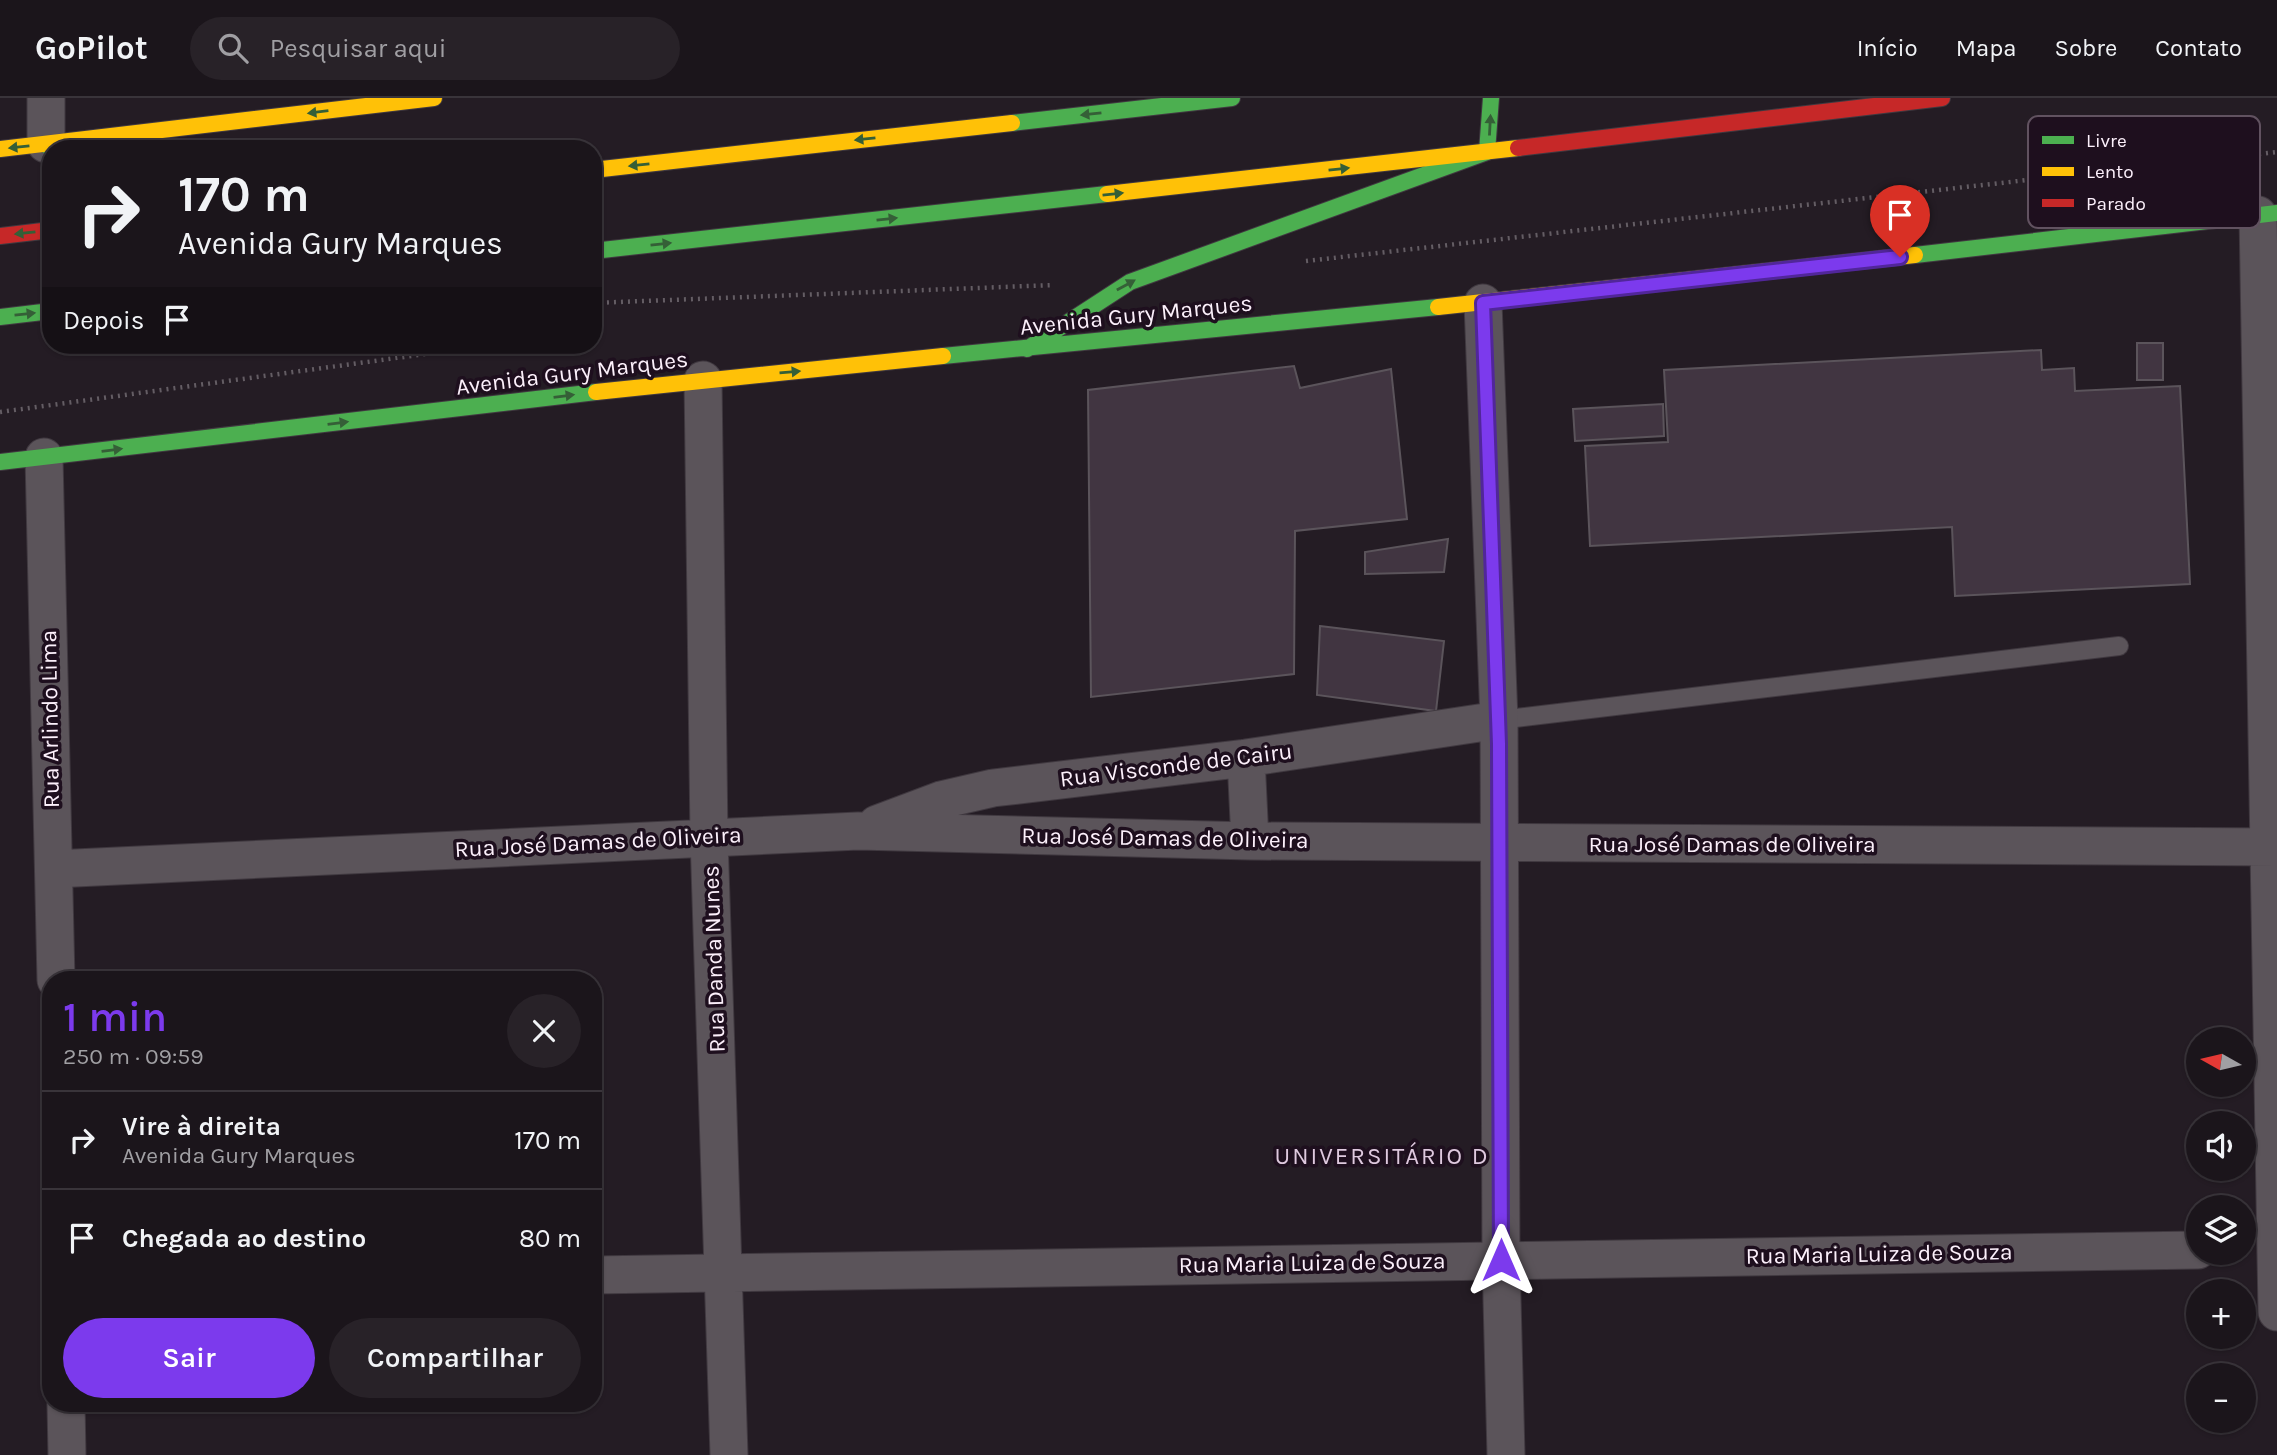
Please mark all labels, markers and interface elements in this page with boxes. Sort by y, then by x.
search box [190,17,680,80]
text: GoPilot [35,29,148,67]
icon: search [214,29,252,67]
text: Pesquisar aqui [270,33,446,64]
text: Início [1857,34,1918,62]
text: Mapa [1956,34,2016,62]
text: Sobre [2054,34,2117,62]
text: Contato [2155,34,2242,62]
one-way arrow [307,106,329,117]
one-way arrow [1080,108,1102,119]
one-way arrow [1485,114,1496,136]
legend [2028,116,2260,228]
text: Livre [2086,130,2127,152]
one-way arrow [854,134,876,145]
one-way arrow [8,141,30,152]
one-way arrow [628,159,650,170]
text: Lento [2086,161,2134,183]
one-way arrow [1329,163,1351,174]
text: 170 m [178,166,310,223]
icon: right [63,168,154,259]
pin [1870,185,1930,257]
one-way arrow [1102,188,1124,199]
text: Parado [2086,193,2146,215]
icon: arrive [1881,196,1919,234]
one-way arrow [876,213,898,224]
text: Avenida Gury Marques [178,225,503,262]
one-way arrow [14,228,36,239]
one-way arrow [650,238,672,249]
one-way arrow [1116,279,1136,291]
street label: Avenida Gury Marques [1018,289,1254,341]
icon: arrive [158,301,196,339]
text: Depois [63,305,144,336]
one-way arrow [15,308,37,319]
street label: Avenida Gury Marques [454,345,690,401]
one-way arrow [779,366,801,377]
one-way arrow [553,391,575,402]
one-way arrow [327,417,349,428]
one-way arrow [101,444,123,455]
street label: Rua Arlindo Lima [35,630,65,808]
street label: Rua Visconde de Cairu [1058,737,1294,793]
street label: Rua José Damas de Oliveira [454,821,742,863]
street label: Rua José Damas de Oliveira [1021,822,1309,854]
street label: Rua José Damas de Oliveira [1588,831,1876,858]
street label: Rua Danda Nunes [697,865,731,1053]
text: 1 min [63,992,167,1042]
button: close [507,994,581,1068]
north arrow [2186,1027,2256,1097]
map controls [2186,1027,2256,1433]
text: 250 m · 09:59 [63,1043,204,1070]
text: Vire à direita [122,1111,281,1142]
button: sound [2186,1111,2256,1181]
icon: right [63,1121,101,1159]
text: 170 m [514,1125,581,1156]
district label: UNIVERSITÁRIO D [1275,1141,1490,1170]
text: Avenida Gury Marques [122,1142,356,1169]
button: layers [2186,1195,2256,1265]
icon: arrive [63,1219,101,1257]
text: Chegada ao destino [122,1223,366,1254]
text: 80 m [519,1223,581,1254]
position arrow [1464,1223,1538,1297]
street label: Rua Maria Luiza de Souza [1745,1238,2013,1270]
street label: Rua Maria Luiza de Souza [1178,1247,1446,1279]
button: + [2186,1279,2256,1349]
button: Sair [63,1318,315,1398]
button: Compartilhar [329,1318,581,1398]
button: − [2186,1363,2256,1433]

